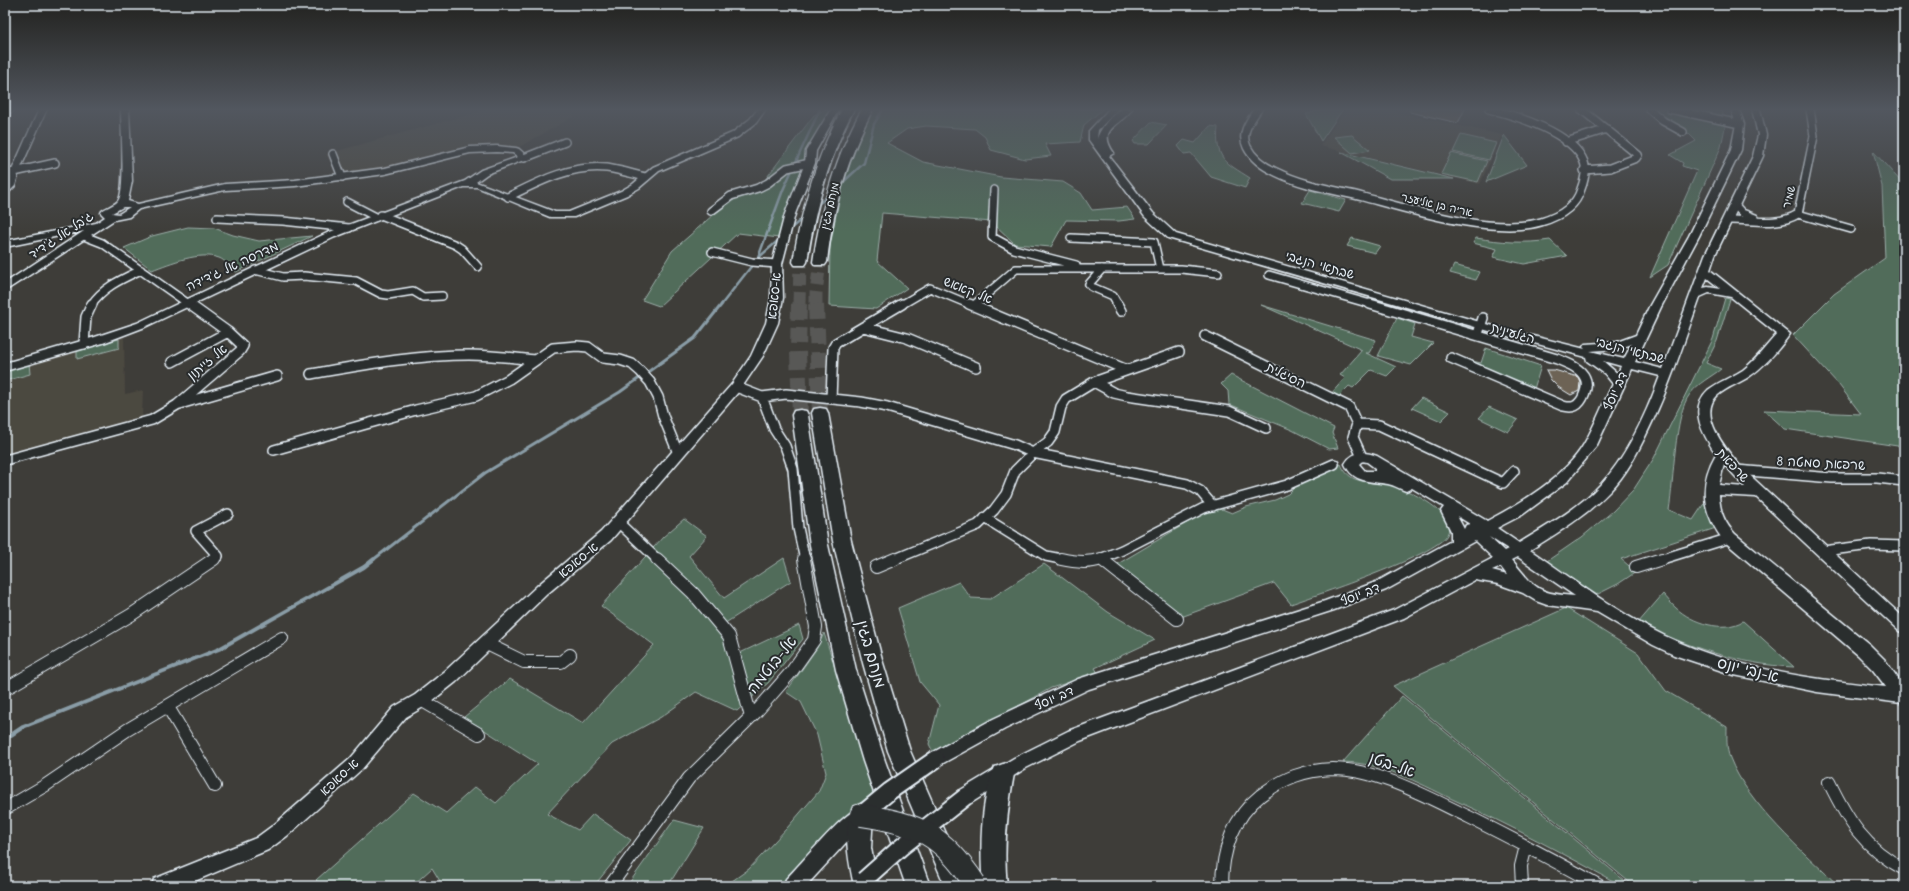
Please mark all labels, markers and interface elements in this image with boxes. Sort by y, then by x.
street label: מנחם בגין [818,181,842,231]
street label: שמיר [1780,184,1798,210]
street label: אריה בן אליעזר [1400,190,1474,220]
street label: ג'בל אל ג'דיד [26,208,96,262]
street label: מדרסה אל ג'דידה [183,238,281,294]
street label: שבתאי הנגבי [1284,248,1357,282]
street label: א-סאפא [764,272,784,320]
street label: אל קאאש [941,273,995,308]
street label: הגלעינית [1489,320,1537,346]
street label: שבתאי הנגבי [1594,334,1667,367]
street label: אל זייתון [184,341,230,383]
street label: הסיגלית [1263,359,1308,391]
street label: דב יוסף [1600,369,1630,413]
street label: שרפאת [1713,444,1753,486]
street label: שרפאת סמטה 8 [1776,453,1866,473]
street label: א-סאפא [555,539,601,581]
street label: דב יוסף [1338,579,1382,609]
street label: מנחם בגין [853,618,889,690]
street label: אל-בוטמה [743,633,801,697]
street label: א-נבי יונס [1715,654,1781,686]
street label: דב יוסף [1032,683,1076,713]
street label: אל-בטן [1366,749,1417,782]
street label: א-סאפא [317,755,362,799]

